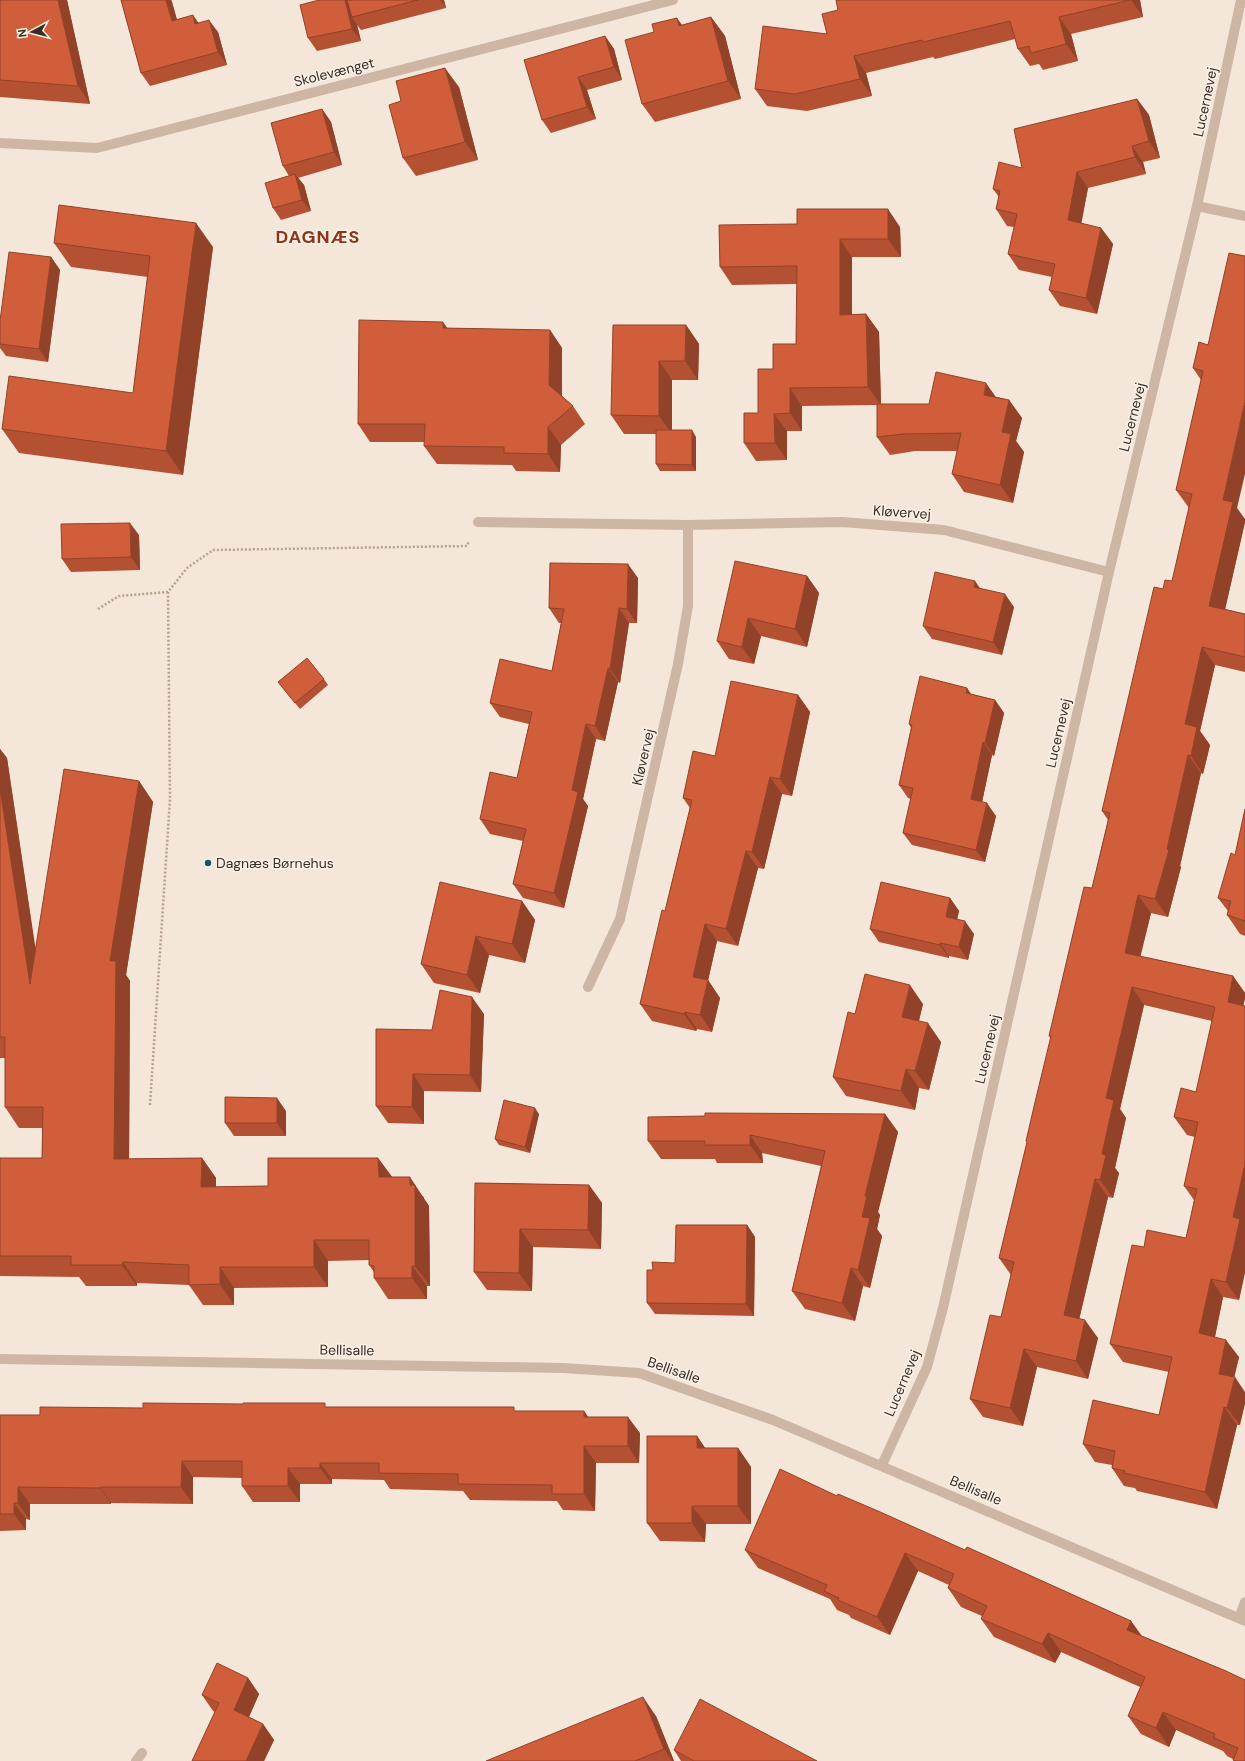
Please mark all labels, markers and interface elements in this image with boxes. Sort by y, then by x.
north arrow [12,12,52,52]
text: N [15,28,30,38]
street label: Skolevænget [292,53,376,91]
street label: Lucernevej [1189,66,1221,138]
district label: DAGNÆS [276,225,360,249]
street label: Lucernevej [1115,381,1149,453]
street label: Kløvervej [872,501,932,523]
street label: Lucernevej [1041,697,1075,769]
street label: Kløvervej [628,727,658,787]
place label: Dagnæs Børnehus [216,854,334,872]
marker: Dagnæs Børnehus [203,858,213,868]
street label: Lucernevej [970,1013,1004,1085]
street label: Bellisalle [319,1341,375,1359]
street label: Lucernevej [880,1347,924,1419]
street label: Bellisalle [645,1353,703,1387]
street label: Bellisalle [947,1471,1005,1509]

